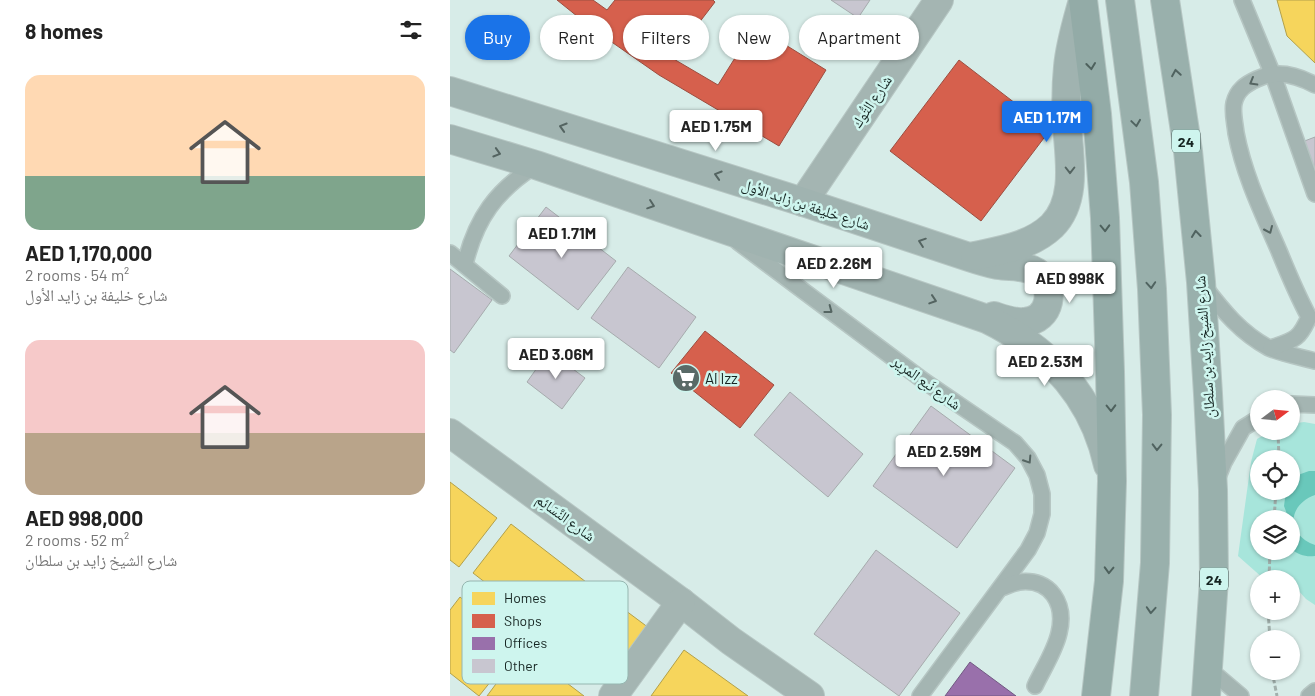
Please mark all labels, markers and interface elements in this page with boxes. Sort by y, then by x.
chip: Buy [465,15,530,60]
chip: Rent [540,15,613,60]
chip: Filters [623,15,709,60]
chip: New [719,15,789,60]
chip: Apartment [799,15,919,60]
icon: filters [397,16,425,44]
text: 8 homes [25,18,103,43]
one-way arrow [1085,62,1096,70]
one-way arrow [1171,68,1182,76]
street label: شارع التُّوك [847,71,897,132]
one-way arrow [1249,76,1258,86]
pin: AED 1.17M [990,100,1104,143]
icon: home [180,107,270,197]
text: AED 1.17M [1013,107,1081,126]
pin: AED 1.75M [659,110,773,152]
text: AED 1.75M [680,116,752,135]
one-way arrow [1130,120,1141,128]
one-way arrow [559,122,568,132]
road number: 24 [1172,130,1200,152]
one-way arrow [492,148,500,158]
one-way arrow [1065,166,1075,174]
one-way arrow [714,171,723,181]
street label: شارع خليفة بن زايد الأول [739,175,872,235]
one-way arrow [646,199,654,209]
pin: AED 1.71M [505,216,619,259]
text: AED 1.71M [528,223,596,242]
one-way arrow [1100,224,1111,232]
one-way arrow [1263,225,1274,234]
one-way arrow [1191,230,1202,238]
one-way arrow [919,237,927,247]
text: AED 1,170,000 [25,240,152,265]
pin: AED 2.26M [777,246,891,289]
text: AED 2.26M [796,253,872,272]
pin: AED 998K [1018,262,1122,304]
text: 2 rooms · 54 m² [25,265,129,284]
text: AED 998K [1036,268,1104,287]
street label: شارع الشيخ زايد بن سلطان [1190,275,1220,419]
one-way arrow [1146,281,1157,289]
text: شارع خليفة بن زايد الأول [25,285,167,304]
one-way arrow [928,294,936,304]
one-way arrow [823,305,832,313]
pin: AED 3.06M [499,338,613,380]
text: AED 3.06M [519,344,593,363]
pin: AED 2.53M [988,344,1102,387]
street label: شارع نَبع المرِير [886,351,965,416]
text: AED 2.53M [1007,351,1083,370]
supermarket icon: Al Izz [671,363,701,393]
place label: Al Izz [705,369,738,387]
icon: home [180,372,270,462]
north arrow [1250,390,1300,440]
map controls [1250,390,1300,680]
one-way arrow [1105,404,1116,412]
pin: AED 2.59M [887,434,1001,477]
text: AED 2.59M [906,441,982,460]
one-way arrow [1151,444,1162,452]
button: locate [1250,450,1300,500]
one-way arrow [1022,455,1032,464]
street label: شارع النَّسَائِم [532,490,599,546]
text: AED 998,000 [25,505,143,530]
button: layers [1250,510,1300,560]
text: 2 rooms · 52 m² [25,530,129,549]
text: شارع الشيخ زايد بن سلطان [25,550,177,569]
one-way arrow [1104,566,1114,574]
road number: 24 [1200,568,1228,590]
button: + [1250,570,1300,620]
legend [462,581,628,684]
text: Homes [504,589,547,606]
one-way arrow [1146,606,1157,614]
text: Shops [504,612,542,629]
button: − [1250,630,1300,680]
text: Offices [504,634,547,651]
text: Other [504,657,538,674]

